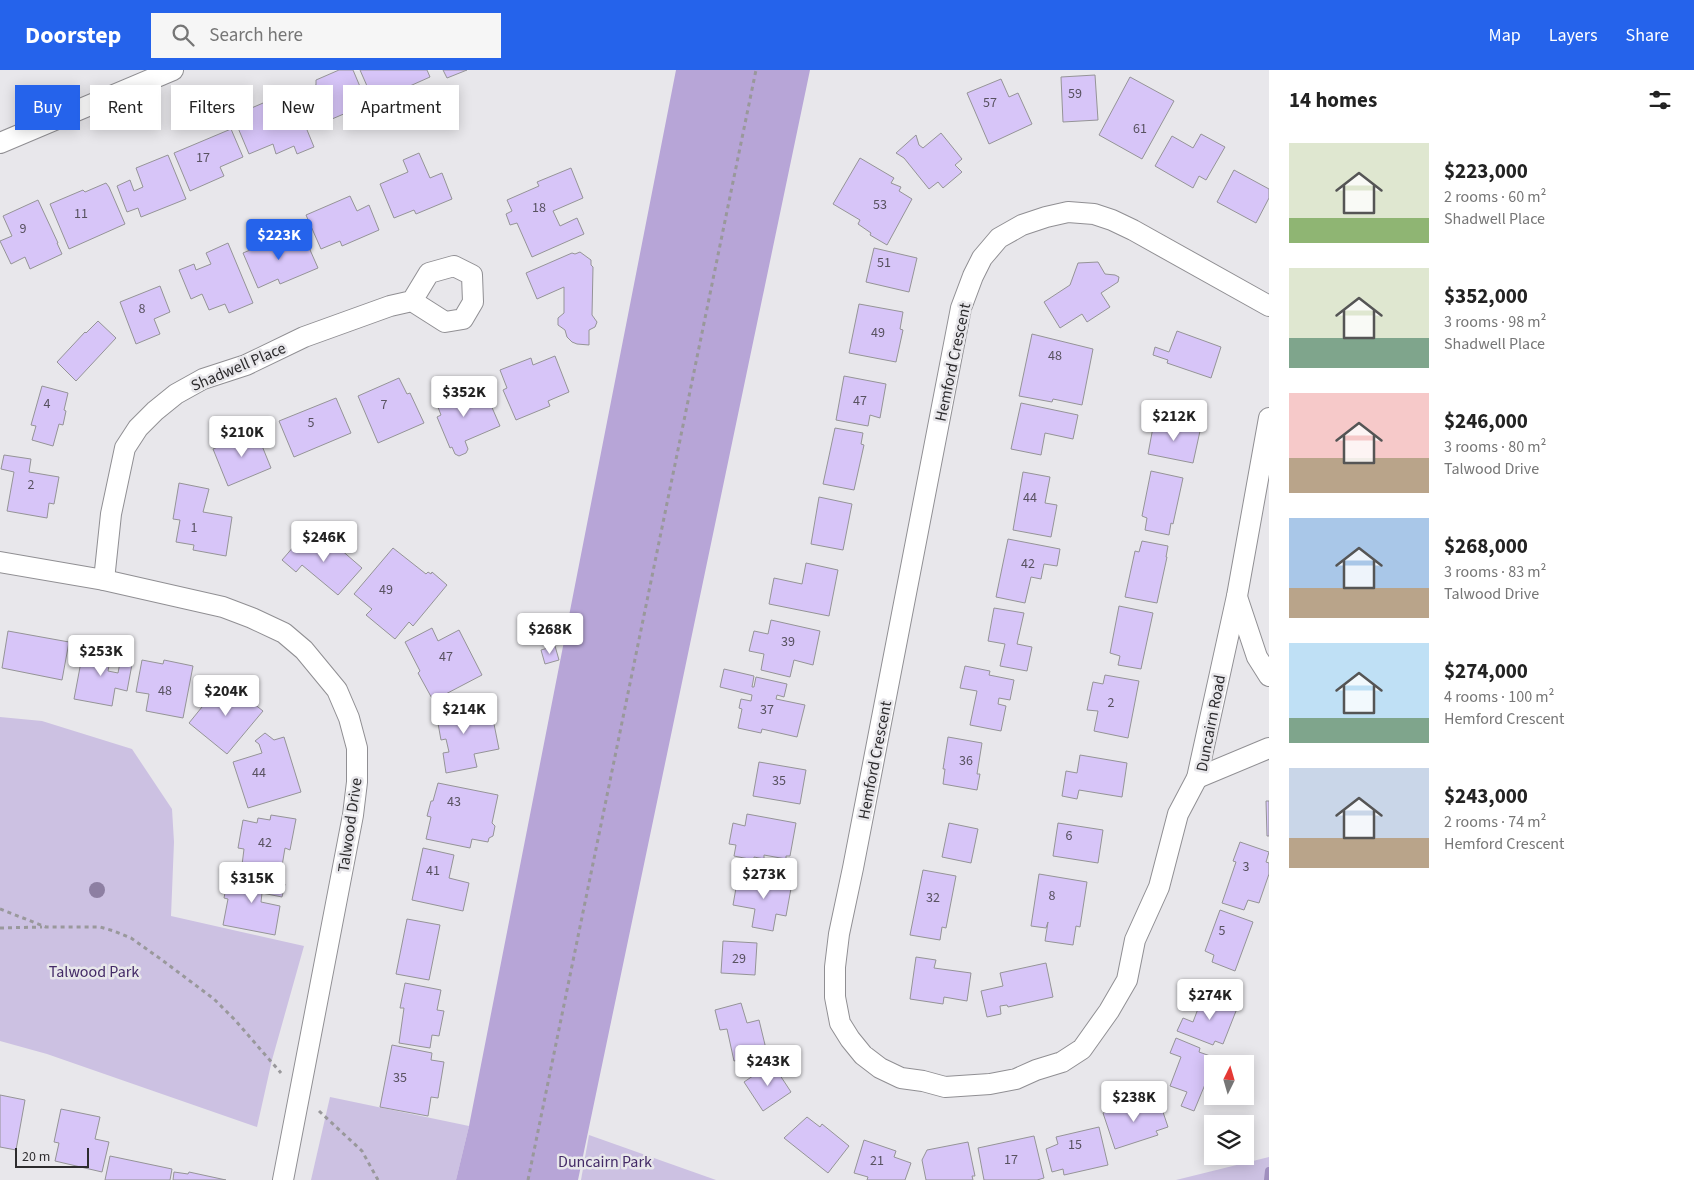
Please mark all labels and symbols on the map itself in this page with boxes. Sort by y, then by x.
house number: 59 [1068,84,1082,104]
house number: 57 [983,93,997,113]
house number: 61 [1133,119,1147,139]
house number: 17 [196,148,210,168]
house number: 53 [873,195,887,215]
house number: 18 [532,198,546,218]
house number: 11 [74,204,88,224]
pin: $223K [244,218,314,261]
house number: 9 [20,219,27,239]
house number: 51 [877,253,891,273]
house number: 8 [139,299,146,319]
street label: Hemford Crescent [930,300,976,423]
house number: 49 [871,323,885,343]
street label: Shadwell Place [188,337,289,397]
house number: 48 [1048,346,1062,366]
pin: $352K [429,376,499,418]
house number: 47 [853,391,867,411]
house number: 4 [44,394,51,414]
house number: 7 [381,395,388,415]
pin: $212K [1139,400,1209,442]
house number: 5 [308,413,315,433]
pin: $210K [207,416,277,458]
house number: 2 [28,475,35,495]
house number: 44 [1023,488,1037,508]
house number: 1 [191,518,198,538]
pin: $246K [289,520,359,563]
house number: 42 [1021,554,1035,574]
house number: 49 [379,580,393,600]
pin: $268K [515,612,585,655]
house number: 39 [781,632,795,652]
pin: $253K [66,634,136,677]
house number: 47 [439,647,453,667]
street label: Duncairn Road [1191,673,1231,774]
pin: $204K [191,674,261,717]
house number: 48 [158,681,172,701]
pin: $214K [429,692,499,735]
house number: 2 [1108,693,1115,713]
street label: Hemford Crescent [853,698,897,821]
house number: 37 [760,700,774,720]
house number: 36 [959,751,973,771]
house number: 44 [252,763,266,783]
house number: 35 [772,771,786,791]
street label: Talwood Drive [332,776,368,874]
house number: 43 [447,792,461,812]
house number: 6 [1066,826,1073,846]
house number: 42 [258,833,272,853]
house number: 3 [1243,857,1250,877]
pin: $273K [729,858,799,900]
house number: 41 [426,861,440,881]
pin: $315K [217,862,287,904]
house number: 8 [1049,886,1056,906]
house number: 32 [926,888,940,908]
house number: 5 [1219,921,1226,941]
house number: 29 [732,949,746,969]
park label: Talwood Park [49,961,139,983]
pin: $274K [1175,978,1245,1021]
pin: $243K [733,1044,803,1087]
north arrow [1204,1055,1254,1105]
house number: 35 [393,1068,407,1088]
pin: $238K [1099,1080,1169,1123]
house number: 15 [1068,1135,1082,1155]
scale bar [15,1145,89,1168]
house number: 17 [1004,1150,1018,1170]
park label: Duncairn Park [558,1151,652,1173]
house number: 21 [870,1151,884,1171]

